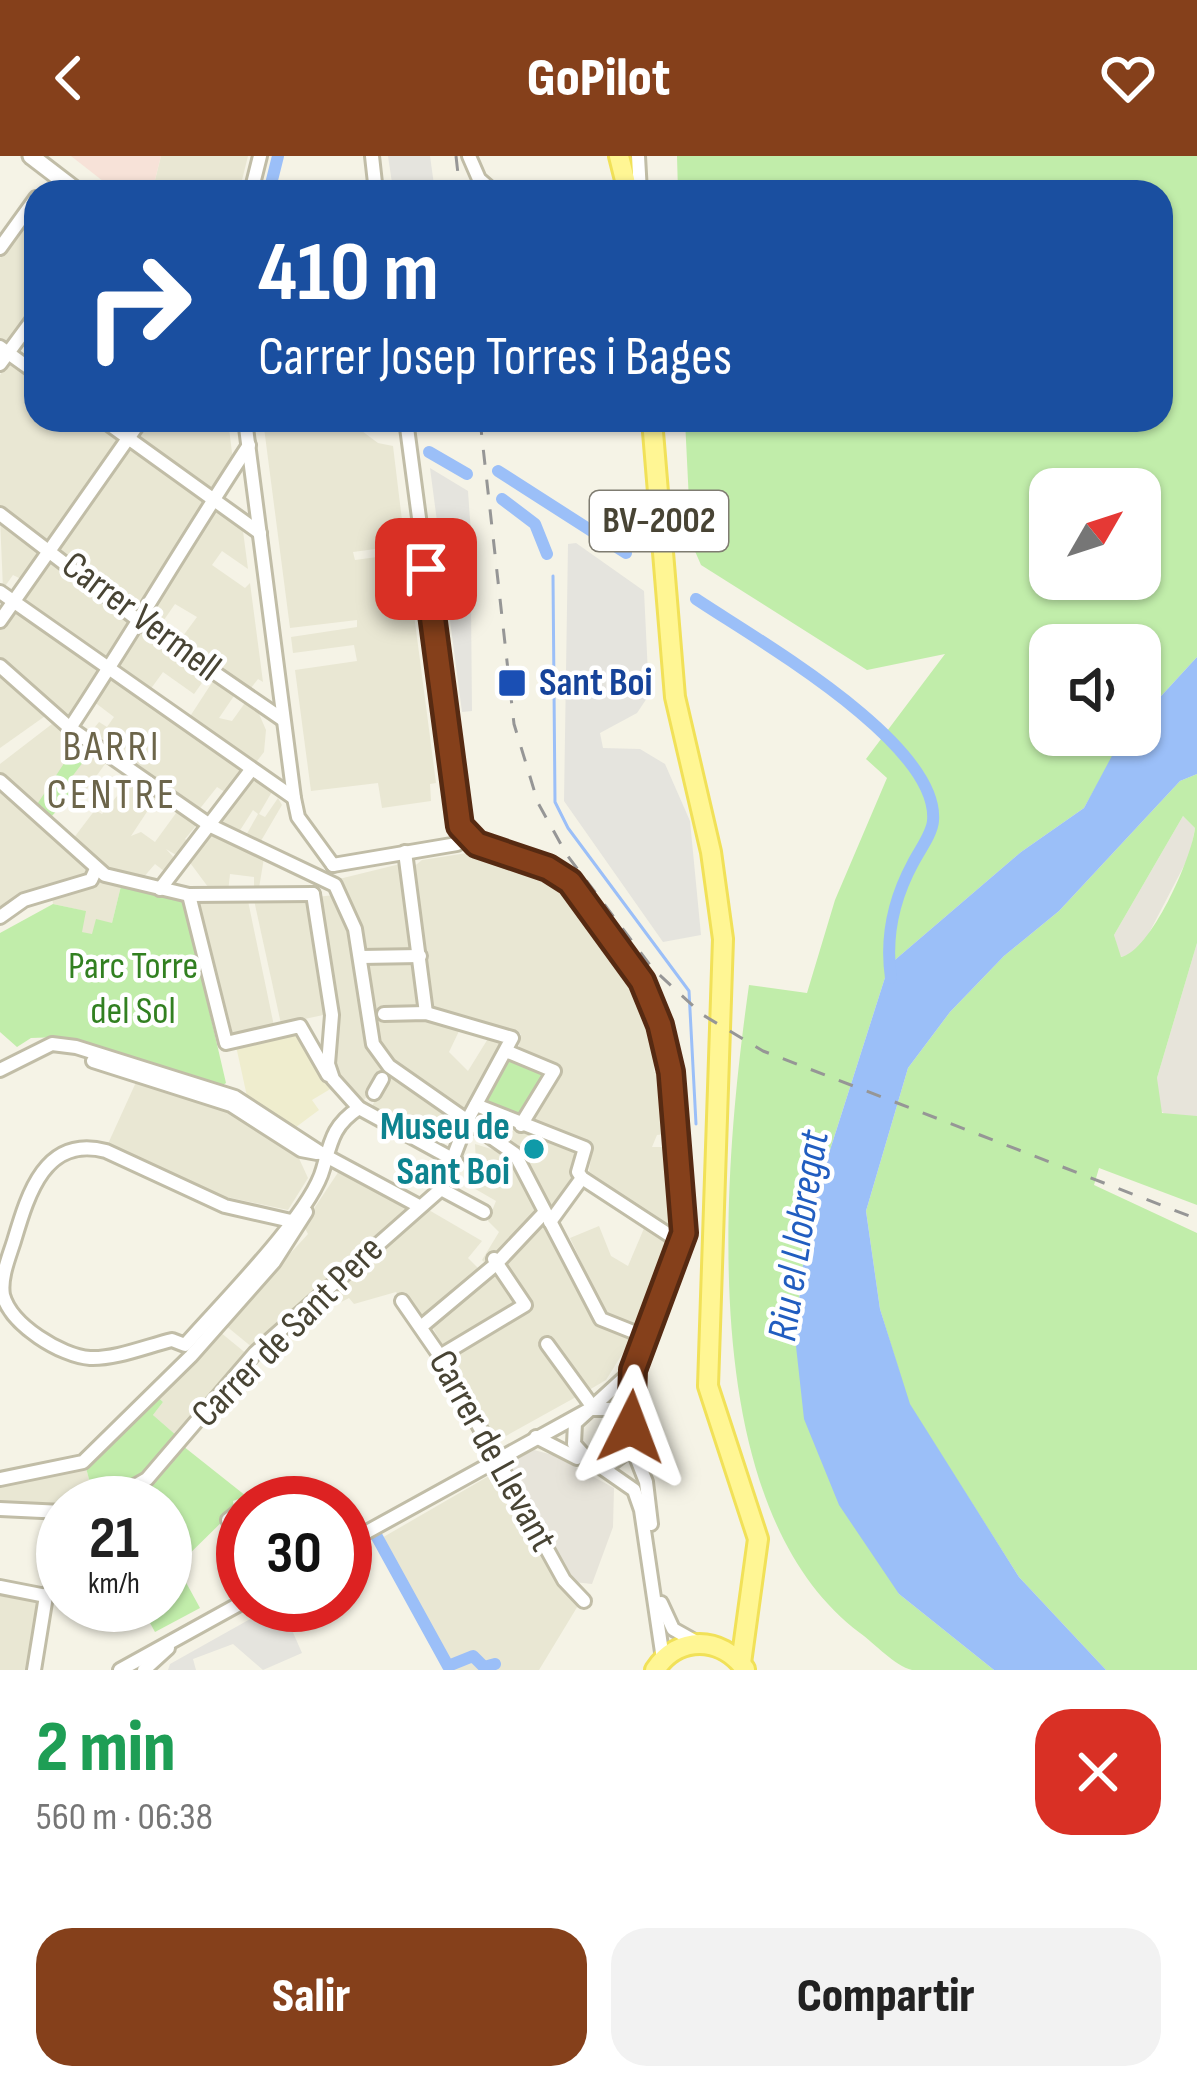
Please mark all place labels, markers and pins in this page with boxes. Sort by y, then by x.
pin [375,518,477,620]
place label: Sant Boi [539,660,653,707]
marker: Sant Boi [496,667,528,699]
place label: Museu de Sant Boi [380,1104,510,1196]
marker: Museu de Sant Boi [521,1136,547,1162]

